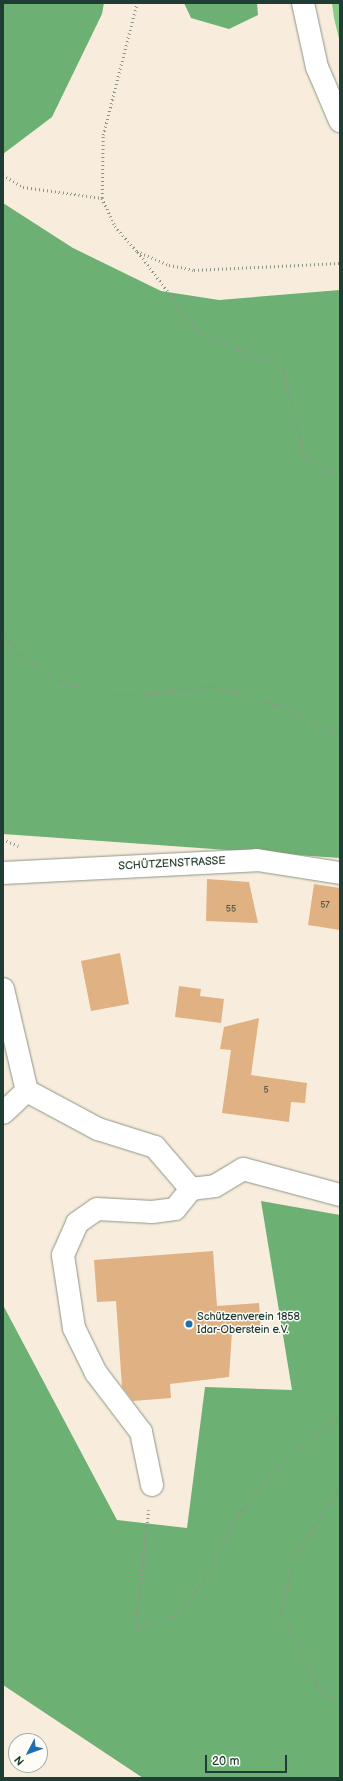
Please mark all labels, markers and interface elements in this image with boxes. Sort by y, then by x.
street label: SCHÜTZENSTRASSE [118,855,226,873]
house number: 57 [320,901,330,911]
house number: 55 [226,905,236,915]
house number: 5 [263,1086,269,1096]
place label: Schützenverein 1858 Idar-Oberstein e.V. [197,1311,300,1337]
marker: Schützenverein 1858 Idar-Oberstein e.V. [184,1319,194,1329]
north arrow [8,1733,48,1773]
scale bar [207,1747,289,1773]
text: N [12,1753,27,1768]
text: 20 m [212,1754,239,1769]

